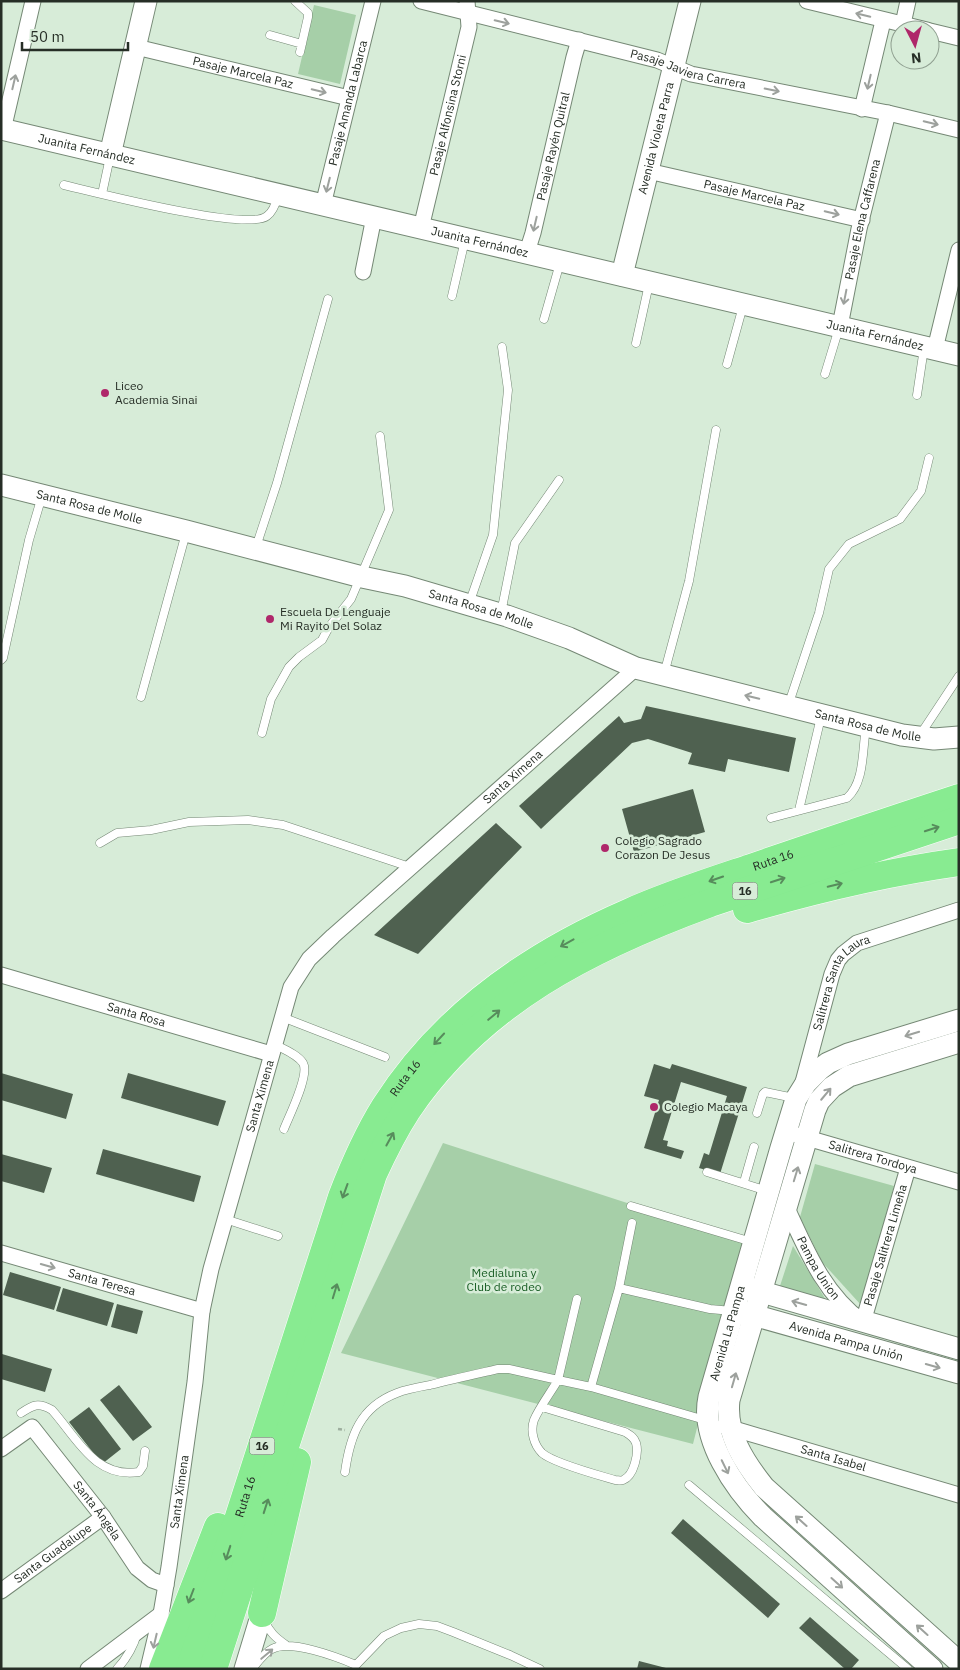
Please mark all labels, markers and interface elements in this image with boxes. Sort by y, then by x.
one-way arrow [855,10,871,20]
one-way arrow [493,18,509,27]
scale bar [22,20,129,52]
north arrow [890,20,940,70]
text: 50 m [30,27,65,46]
street label: Pasaje Amanda Labarca [325,38,370,167]
street label: Pasaje Javiera Carrera [629,46,748,92]
text: N [910,48,922,67]
street label: Pasaje Marcela Paz [191,53,295,92]
street label: Pasaje Alfonsina Storni [426,53,469,177]
one-way arrow [864,73,873,89]
one-way arrow [10,75,19,91]
street label: Avenida Violeta Parra [634,80,677,196]
one-way arrow [763,86,779,96]
one-way arrow [311,87,327,96]
street label: Pasaje Rayén Quitral [533,90,573,202]
one-way arrow [922,119,938,128]
street label: Juanita Fernández [37,130,137,168]
street label: Pasaje Elena Caffarena [841,157,883,281]
one-way arrow [323,176,332,192]
street label: Pasaje Marcela Paz [702,176,807,214]
one-way arrow [823,209,839,218]
one-way arrow [530,215,539,231]
street label: Juanita Fernández [430,223,530,260]
one-way arrow [840,289,850,305]
street label: Juanita Fernández [825,316,926,353]
place label: Liceo Academia Sinai [115,378,198,407]
marker: Liceo Academia Sinai [99,387,111,399]
street label: Santa Rosa de Molle [35,486,145,527]
street label: Santa Rosa de Molle [427,585,536,632]
place label: Escuela De Lenguaje Mi Rayito Del Solaz [280,604,391,633]
marker: Escuela De Lenguaje Mi Rayito Del Solaz [264,613,276,625]
one-way arrow [744,692,760,701]
street label: Santa Rosa de Molle [813,705,922,744]
street label: Santa Ximena [480,746,546,807]
one-way arrow [923,824,939,833]
place label: Colegio Sagrado Corazon De Jesus [615,833,711,862]
marker: Colegio Sagrado Corazon De Jesus [599,842,611,854]
street label: Ruta 16 [751,846,796,874]
one-way arrow [708,875,724,885]
one-way arrow [769,875,785,884]
one-way arrow [827,880,843,889]
road number: 16 [732,882,758,899]
street label: Salitrera Santa Laura [809,931,872,1032]
one-way arrow [560,938,574,948]
street label: Santa Rosa [105,998,168,1030]
one-way arrow [488,1010,501,1021]
one-way arrow [905,1030,921,1040]
one-way arrow [433,1033,445,1046]
street label: Ruta 16 [386,1056,424,1099]
street label: Santa Ximena [242,1058,277,1134]
one-way arrow [820,1087,831,1100]
place label: Colegio Macaya [664,1099,748,1114]
marker: Colegio Macaya [648,1101,660,1113]
one-way arrow [385,1131,395,1146]
street label: Salitrera Tordoya [827,1137,920,1177]
one-way arrow [791,1167,801,1183]
street label: Pasaje Salitrera Limeña [860,1182,910,1308]
one-way arrow [339,1183,348,1198]
street label: Pampa Union [794,1234,844,1303]
one-way arrow [40,1262,56,1272]
street label: Santa Teresa [66,1265,138,1299]
park label: Medialuna y Club de rodeo [466,1265,542,1294]
street label: Avenida La Pampa [706,1283,748,1383]
one-way arrow [331,1284,341,1300]
one-way arrow [792,1298,808,1308]
street label: Avenida Pampa Unión [788,1318,905,1364]
one-way arrow [924,1361,940,1371]
one-way arrow [730,1373,740,1389]
road number: 16 [250,1438,274,1454]
street label: Santa Isabel [799,1441,868,1474]
street label: Santa Ximena [166,1453,192,1530]
one-way arrow [721,1459,730,1474]
street label: Ruta 16 [231,1474,259,1519]
street label: Santa Ángela [70,1477,125,1544]
one-way arrow [262,1499,271,1514]
one-way arrow [795,1515,808,1527]
street label: Santa Guadalupe [11,1520,95,1586]
one-way arrow [222,1545,232,1561]
one-way arrow [831,1577,844,1589]
one-way arrow [186,1588,195,1603]
one-way arrow [916,1624,929,1635]
one-way arrow [150,1633,159,1649]
one-way arrow [261,1648,274,1659]

